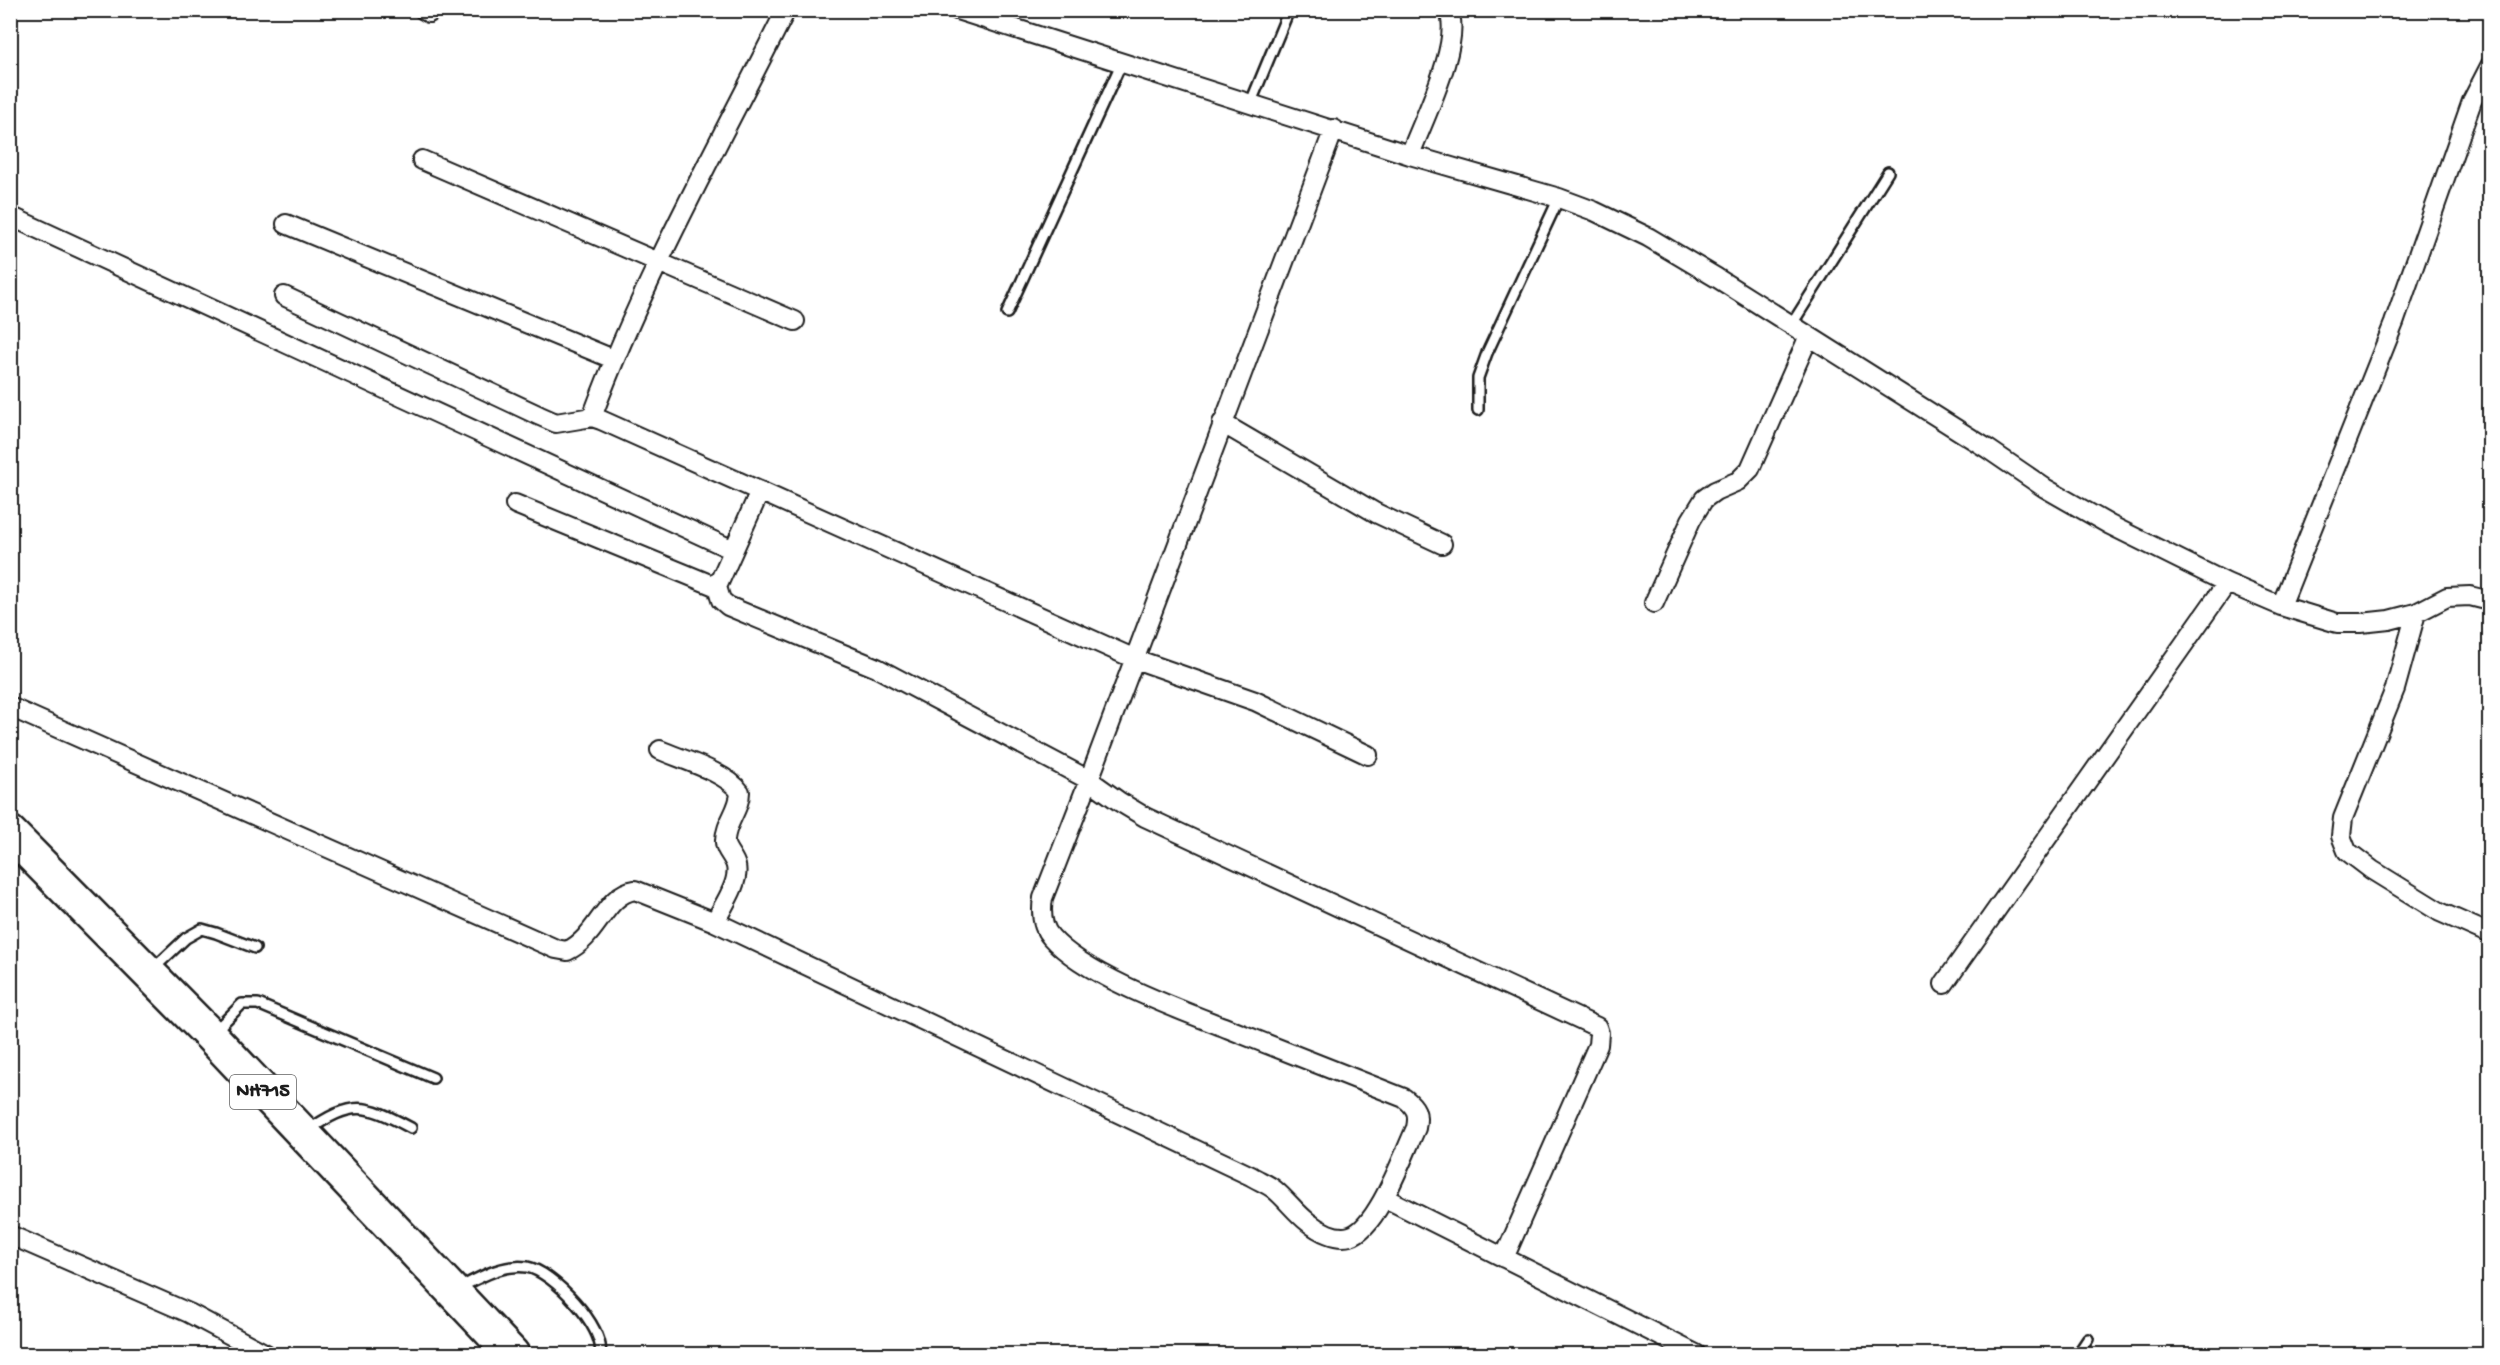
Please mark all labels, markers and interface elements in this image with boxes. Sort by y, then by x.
road number: NH715 [230,1075,296,1109]

